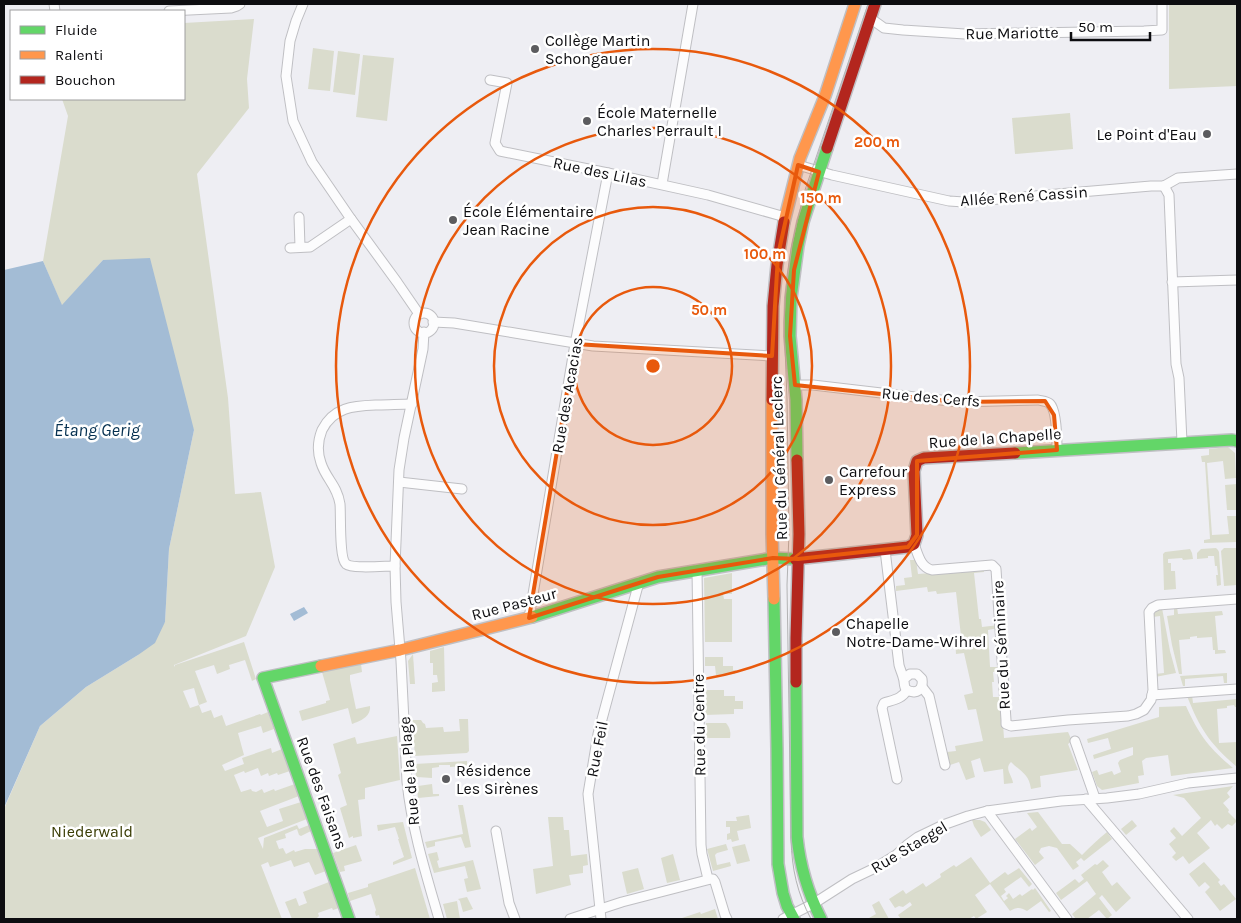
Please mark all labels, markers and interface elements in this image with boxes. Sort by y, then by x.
legend [10,10,185,100]
scale bar [1071,10,1150,42]
text: 50 m [1078,18,1113,36]
text: Fluide [55,21,97,39]
street label: Rue Mariotte [965,23,1059,43]
place label: Collège Martin Schongauer [545,31,650,68]
marker: Collège Martin Schongauer [529,43,541,55]
text: Ralenti [55,46,104,64]
text: Bouchon [55,71,116,89]
place label: École Maternelle Charles Perrault I [597,103,722,140]
marker: École Maternelle Charles Perrault I [581,115,593,127]
place label: Le Point d'Eau [1097,125,1197,144]
marker: Le Point d'Eau [1201,128,1213,140]
text: 200 m [854,133,900,151]
street label: Rue des Lilas [551,153,649,191]
street label: Allée René Cassin [960,182,1088,210]
text: 150 m [800,189,842,207]
place label: École Élémentaire Jean Racine [463,202,594,239]
marker: École Élémentaire Jean Racine [447,214,459,226]
text: 100 m [744,245,786,263]
text: 50 m [691,301,727,319]
street label: Rue des Acacias [547,335,587,455]
centre of rings [644,357,662,375]
street label: Rue du Général Leclerc [767,375,791,541]
street label: Rue des Cerfs [881,383,981,411]
water label: Étang Gerig [54,419,141,441]
street label: Rue de la Chapelle [928,424,1062,452]
place label: Carrefour Express [839,462,907,499]
marker: Carrefour Express [823,474,835,486]
street label: Rue du Séminaire [988,580,1014,710]
street label: Rue Pasteur [469,583,559,624]
place label: Chapelle Notre-Dame-Wihrel [846,614,987,651]
marker: Chapelle Notre-Dame-Wihrel [830,626,842,638]
street label: Rue du Centre [689,674,709,776]
street label: Rue de la Plage [395,716,423,826]
street label: Rue Feil [582,719,612,779]
street label: Rue des Faisans [293,734,351,852]
place label: Résidence Les Sirènes [456,761,539,798]
marker: Résidence Les Sirènes [440,773,452,785]
street label: Rue Staegel [867,817,951,877]
park label: Niederwald [51,822,133,841]

